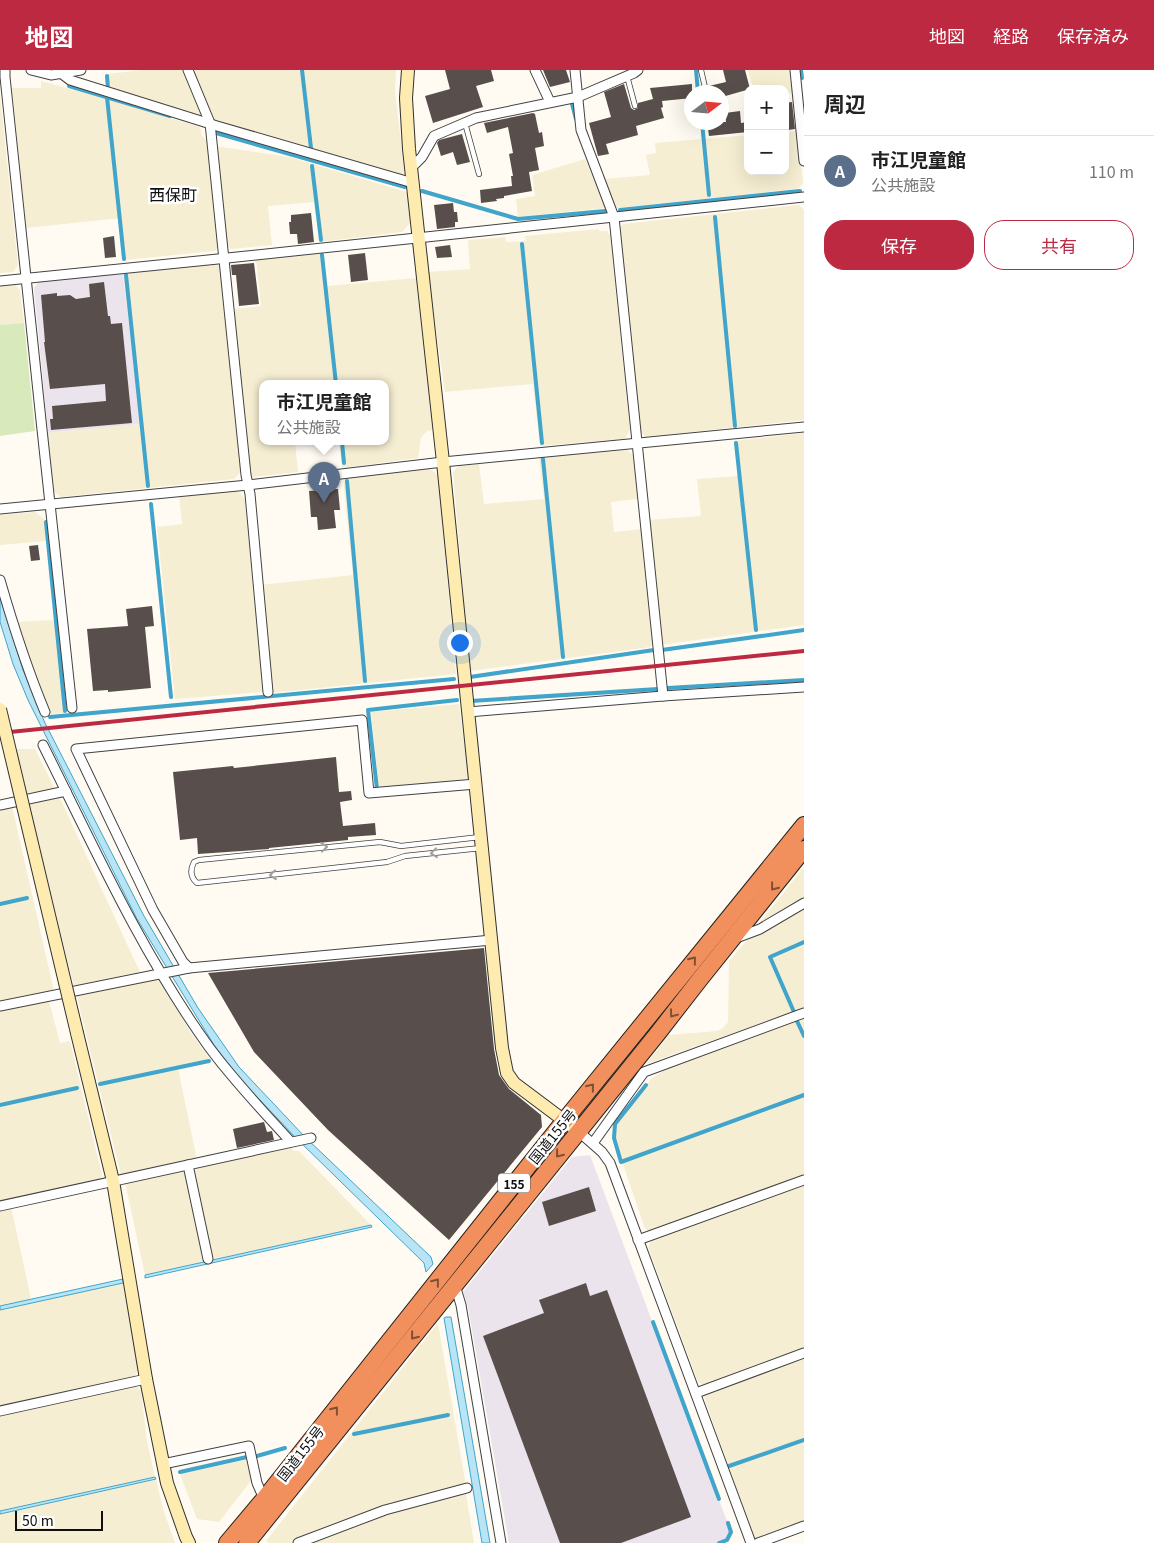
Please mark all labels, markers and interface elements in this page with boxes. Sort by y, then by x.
text: 地図 [25,18,73,53]
text: 地図 [929,22,965,48]
text: 経路 [993,22,1029,48]
text: 保存済み [1057,22,1129,48]
north arrow [684,85,729,130]
map controls [744,85,789,175]
button: + [744,85,789,130]
text: 周辺 [824,88,866,118]
button: − [744,130,789,175]
text: 市江児童館 [871,145,966,172]
text: A [835,159,845,183]
text: 110 m [1089,159,1134,183]
text: 公共施設 [871,172,935,196]
district label: 西保町 [149,182,197,206]
button: 保存 [824,220,974,270]
button: 共有 [984,220,1134,270]
popup [259,380,389,445]
text: 市江児童館 [276,387,372,414]
text: 公共施設 [276,414,341,438]
pin: A [308,462,340,503]
your location [447,630,473,656]
one-way arrow [320,842,328,853]
one-way arrow [430,847,438,858]
one-way arrow [269,869,277,880]
one-way arrow [771,881,779,890]
one-way arrow [688,957,696,966]
one-way arrow [670,1008,678,1017]
one-way arrow [586,1084,594,1093]
street label: 国道155号 [524,1104,580,1168]
one-way arrow [556,1149,565,1158]
road number: 155 [498,1174,530,1192]
one-way arrow [430,1279,439,1288]
one-way arrow [410,1330,419,1339]
one-way arrow [329,1407,337,1416]
street label: 国道155号 [272,1421,328,1485]
scale bar [15,1508,102,1531]
text: 50 m [22,1510,54,1530]

